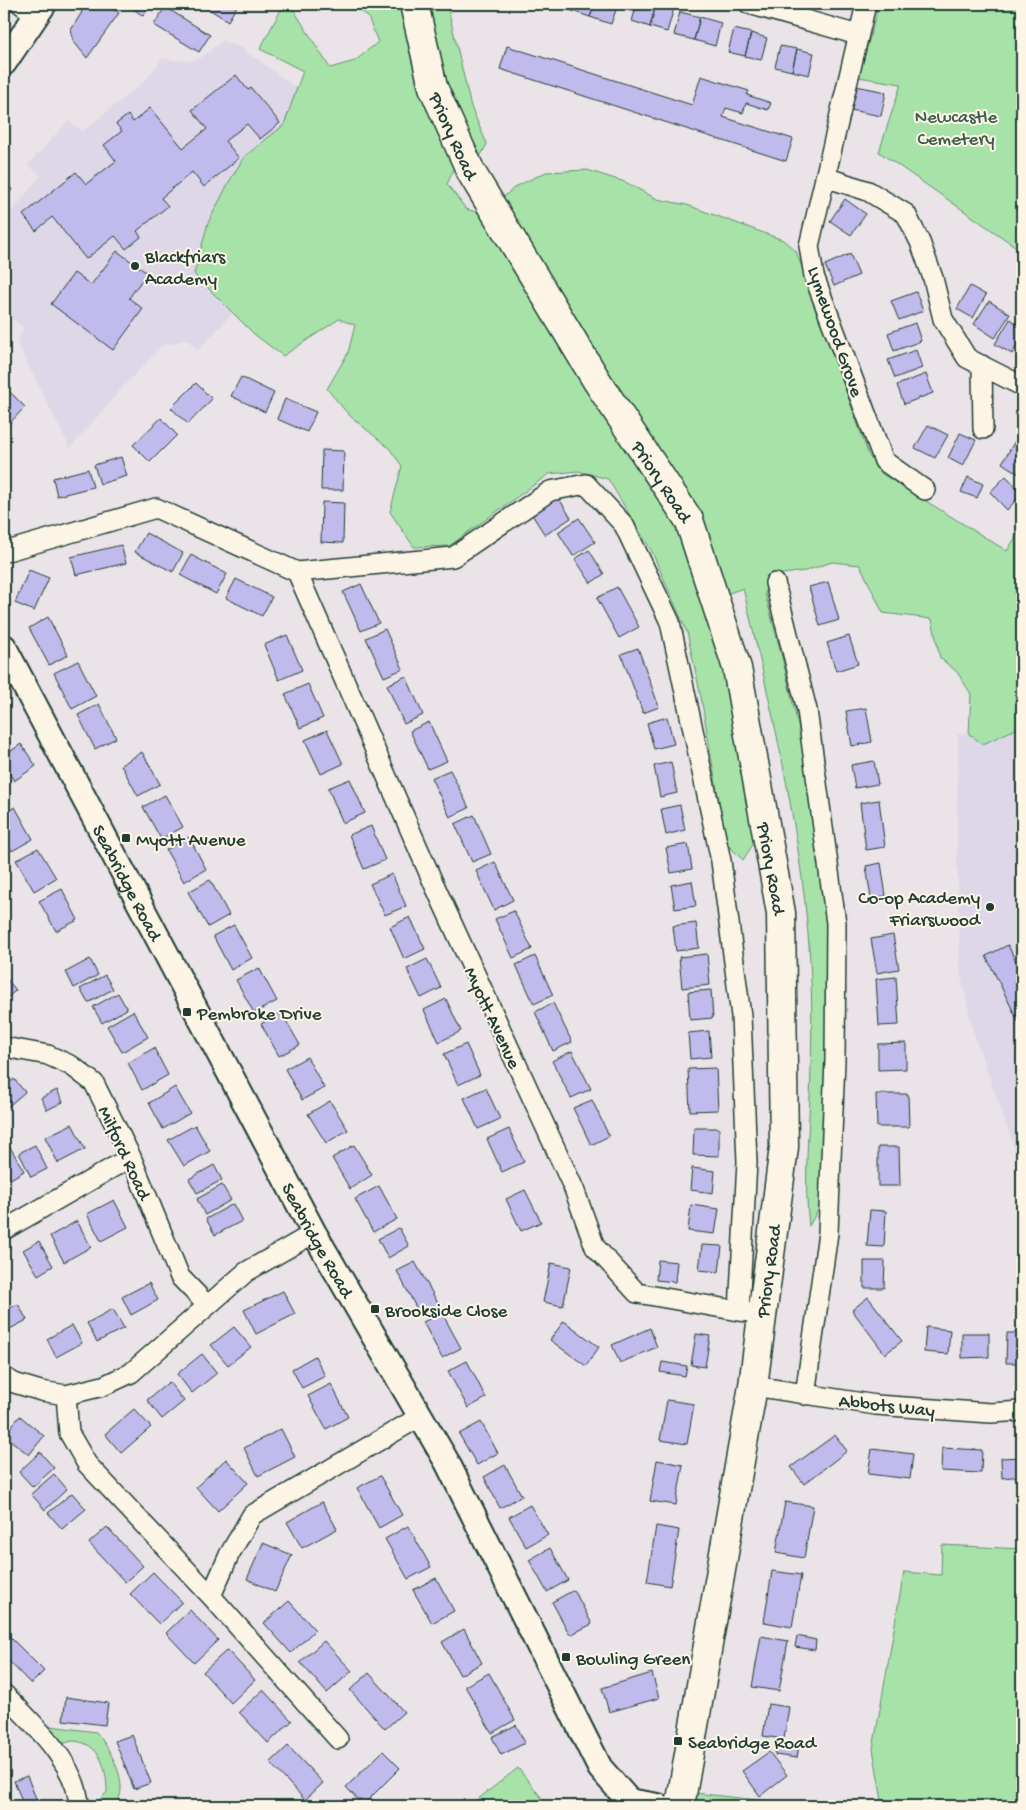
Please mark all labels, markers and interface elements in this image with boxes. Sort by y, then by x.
street label: Priory Road [421,88,482,187]
park label: Newcastle Cemetery [915,107,998,152]
place label: Blackfriars Academy [144,247,226,292]
marker: Blackfriars Academy [129,260,141,272]
street label: Lymewood Grove [801,264,867,401]
street label: Priory Road [624,437,697,530]
street label: Priory Road [750,820,789,919]
street label: Seabridge Road [85,822,166,947]
place label: Myott Avenue [136,830,246,853]
marker: Myott Avenue [120,832,132,844]
place label: Co-op Academy Friarswood [858,888,982,933]
marker: Co-op Academy Friarswood [984,901,996,913]
street label: Myott Avenue [457,964,524,1073]
place label: Pembroke Drive [196,1004,322,1027]
marker: Pembroke Drive [181,1006,193,1018]
street label: Milford Road [91,1103,155,1206]
street label: Seabridge Road [275,1180,358,1304]
street label: Priory Road [752,1222,789,1320]
place label: Brookside Close [384,1301,508,1324]
marker: Brookside Close [369,1303,381,1315]
street label: Abbots Way [837,1391,936,1424]
place label: Bowling Green [575,1649,690,1672]
marker: Bowling Green [560,1651,572,1663]
place label: Seabridge Road [688,1733,818,1756]
marker: Seabridge Road [672,1735,684,1747]

